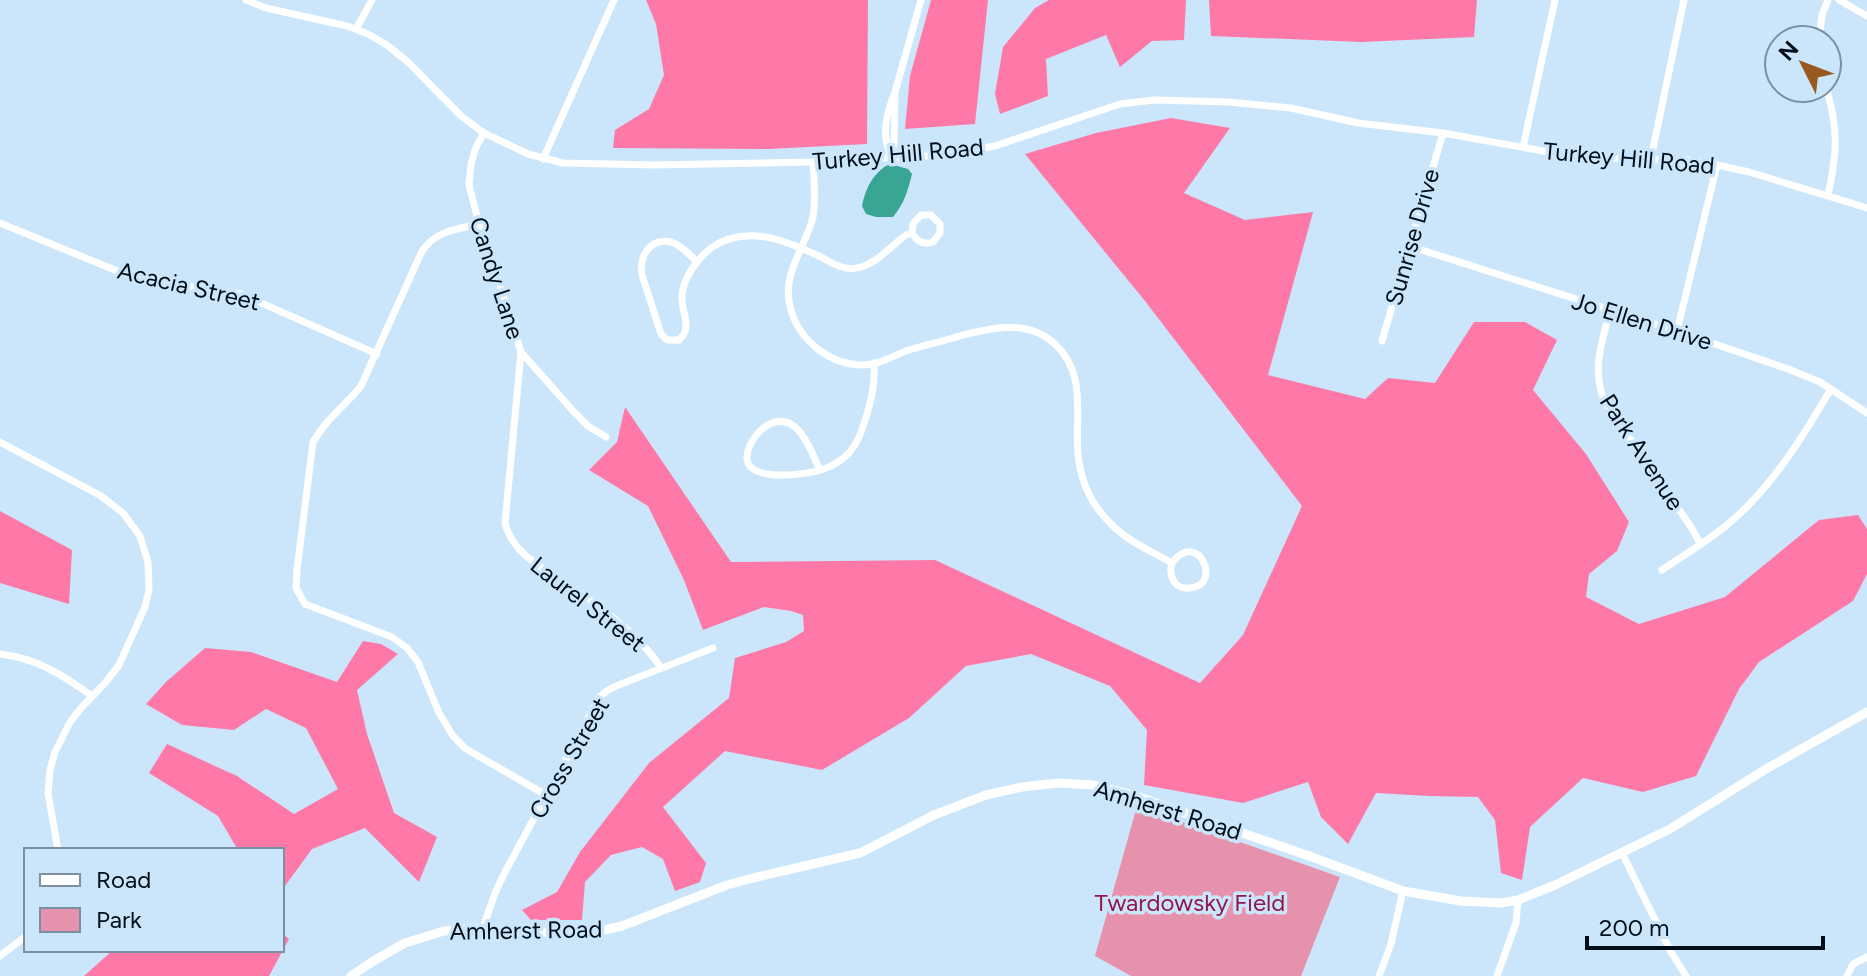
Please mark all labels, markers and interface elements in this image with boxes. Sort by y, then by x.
north arrow [1763,24,1843,104]
text: N [1773,36,1804,66]
street label: Turkey Hill Road [811,132,985,176]
street label: Turkey Hill Road [1542,136,1716,180]
street label: Sunrise Drive [1379,165,1445,309]
street label: Candy Lane [464,213,530,343]
street label: Acacia Street [115,256,263,316]
street label: Jo Ellen Drive [1568,286,1716,356]
street label: Park Avenue [1594,388,1690,516]
street label: Laurel Street [525,550,651,658]
street label: Cross Street [523,692,615,824]
street label: Amherst Road [1091,774,1245,846]
legend [24,848,284,952]
text: Road [96,865,151,894]
park label: Twardowsky Field [1095,888,1285,917]
scale bar [1587,900,1823,950]
text: Park [96,905,142,934]
text: 200 m [1599,913,1670,942]
street label: Amherst Road [449,914,603,946]

